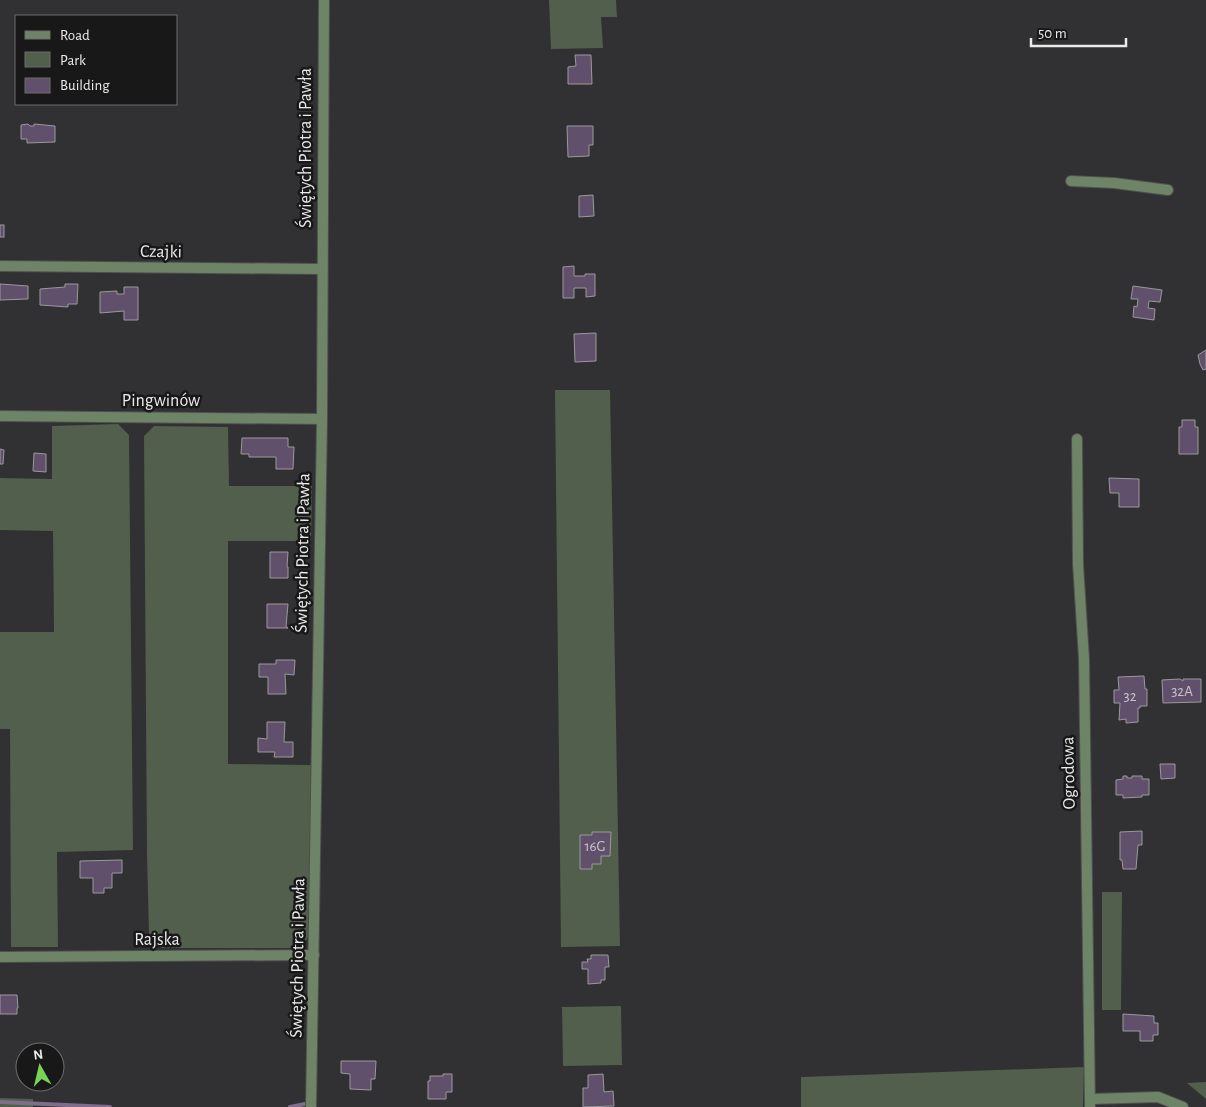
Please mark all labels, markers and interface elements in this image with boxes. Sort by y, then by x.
legend [15,15,178,105]
scale bar [1031,15,1126,47]
text: 50 m [1038,26,1067,41]
text: Road [60,28,90,43]
text: Park [60,53,86,68]
street label: Świętych Piotra i Pawła [294,68,315,228]
text: Building [60,78,110,93]
street label: Czajki [140,243,182,261]
street label: Pingwinów [122,392,200,410]
street label: Świętych Piotra i Pawła [290,473,313,633]
house number: 32A [1171,684,1193,699]
house number: 32 [1123,689,1137,704]
street label: Ogrodowa [1059,736,1079,810]
house number: 16G [584,839,606,854]
street label: Świętych Piotra i Pawła [285,878,308,1038]
street label: Rajska [134,931,180,949]
north arrow [15,1042,65,1092]
text: N [33,1048,44,1063]

